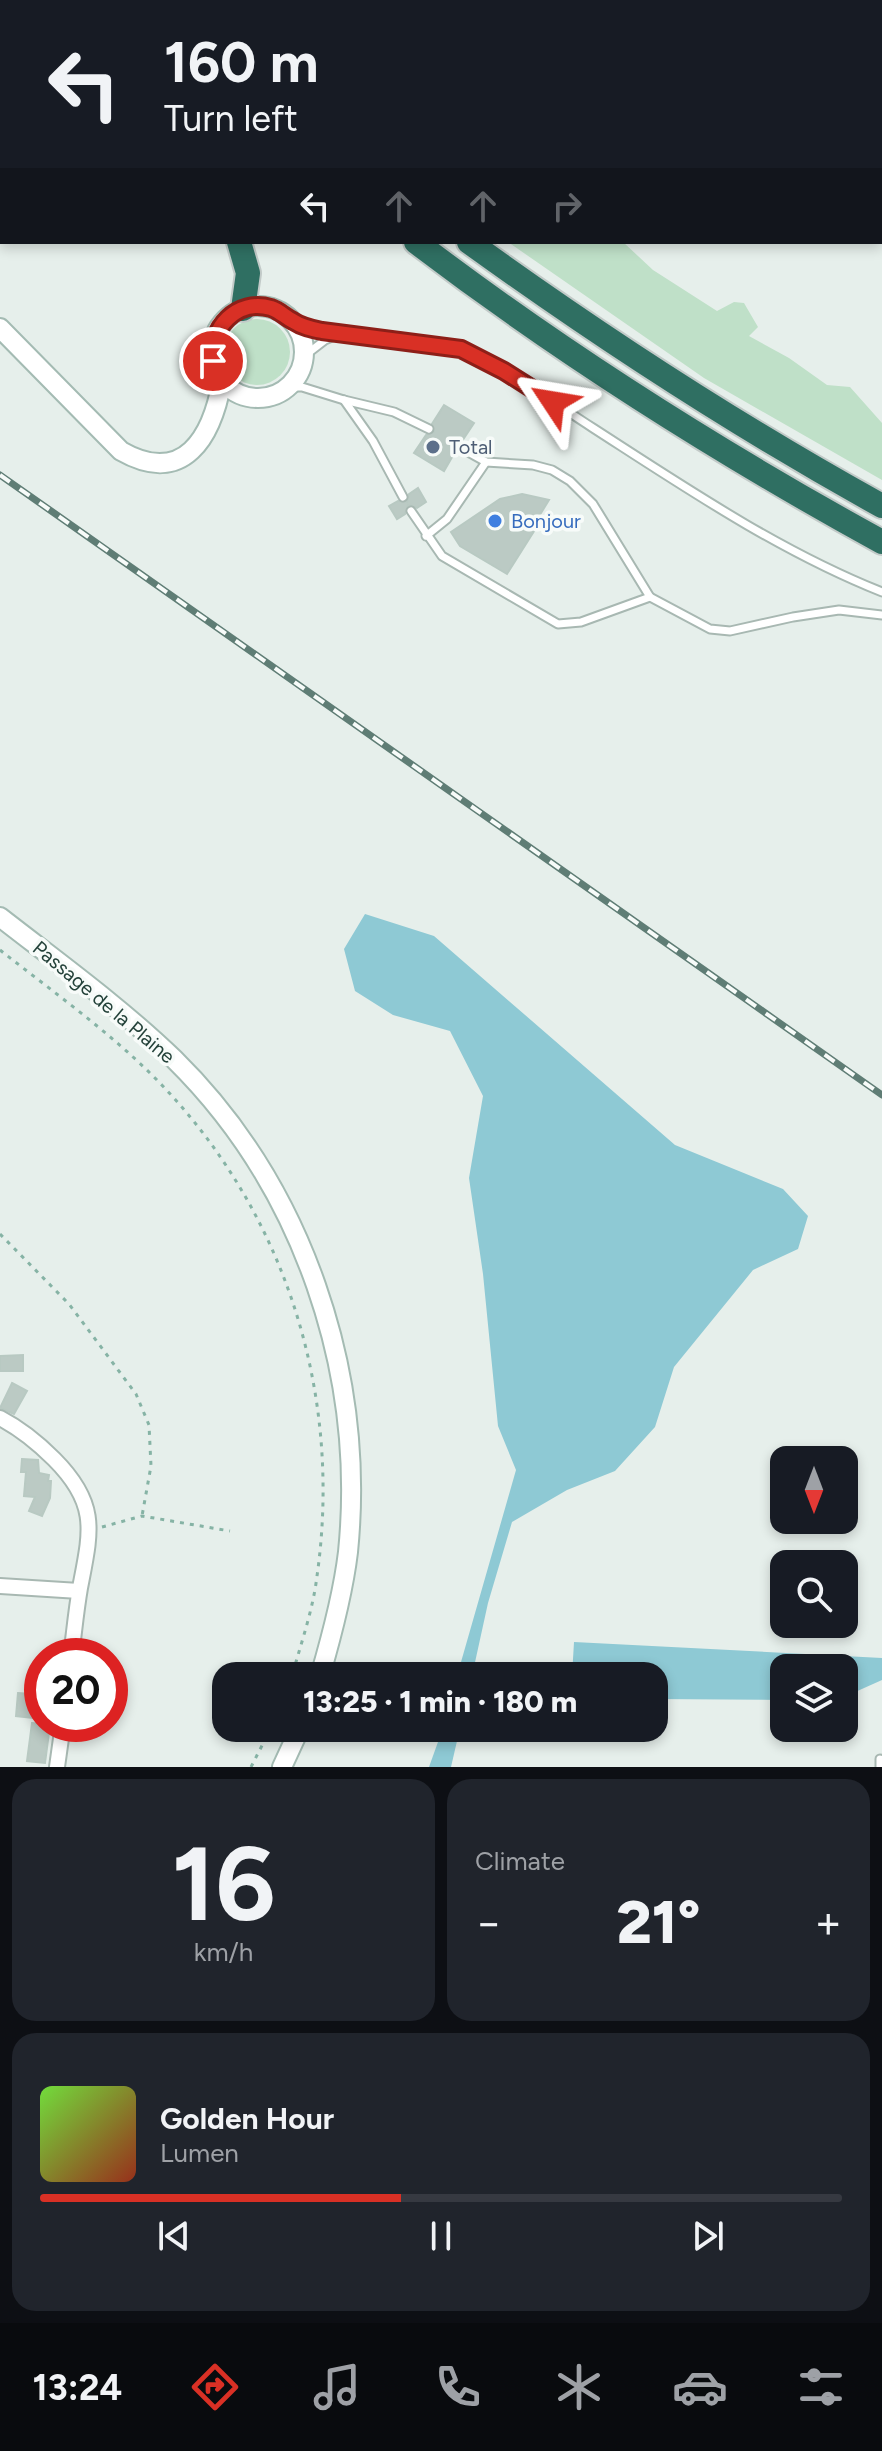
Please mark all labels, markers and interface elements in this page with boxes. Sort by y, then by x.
text: 160 m [164,29,319,96]
icon: left [32,32,136,136]
text: Turn left [164,97,298,140]
icon: left [293,184,337,228]
icon: ahead [377,184,421,228]
icon: ahead [461,184,505,228]
icon: right [545,184,589,228]
pin [179,327,247,395]
icon: arrive [191,339,235,383]
position arrow [511,360,595,444]
place label: Total [449,435,493,459]
marker: Total [424,438,442,456]
place label: Bonjour [511,509,581,533]
marker: Bonjour [486,512,504,530]
street label: Passage de la Plaine [28,936,180,1068]
north arrow [770,1446,858,1534]
map controls [770,1446,858,1742]
button: search [770,1550,858,1638]
speed limit sign: 20 [24,1638,128,1742]
button: layers [770,1654,858,1742]
text: 13:25 · 1 min · 180 m [303,1683,577,1720]
text: 16 [171,1821,276,1946]
text: Climate [475,1845,565,1877]
text: 21° [617,1886,700,1958]
text: − [475,1896,502,1949]
text: + [815,1896,842,1949]
text: km/h [194,1936,253,1968]
text: Golden Hour [160,2100,334,2137]
text: Lumen [160,2137,239,2169]
icon: previous [152,2214,196,2258]
icon: pause [419,2214,463,2258]
icon: next [686,2214,730,2258]
icon: directions [187,2359,243,2415]
icon: music [309,2359,365,2415]
icon: phone [430,2359,486,2415]
icon: climate [551,2359,607,2415]
icon: car [672,2359,728,2415]
icon: filters [793,2359,849,2415]
text: 13:24 [33,2366,122,2409]

